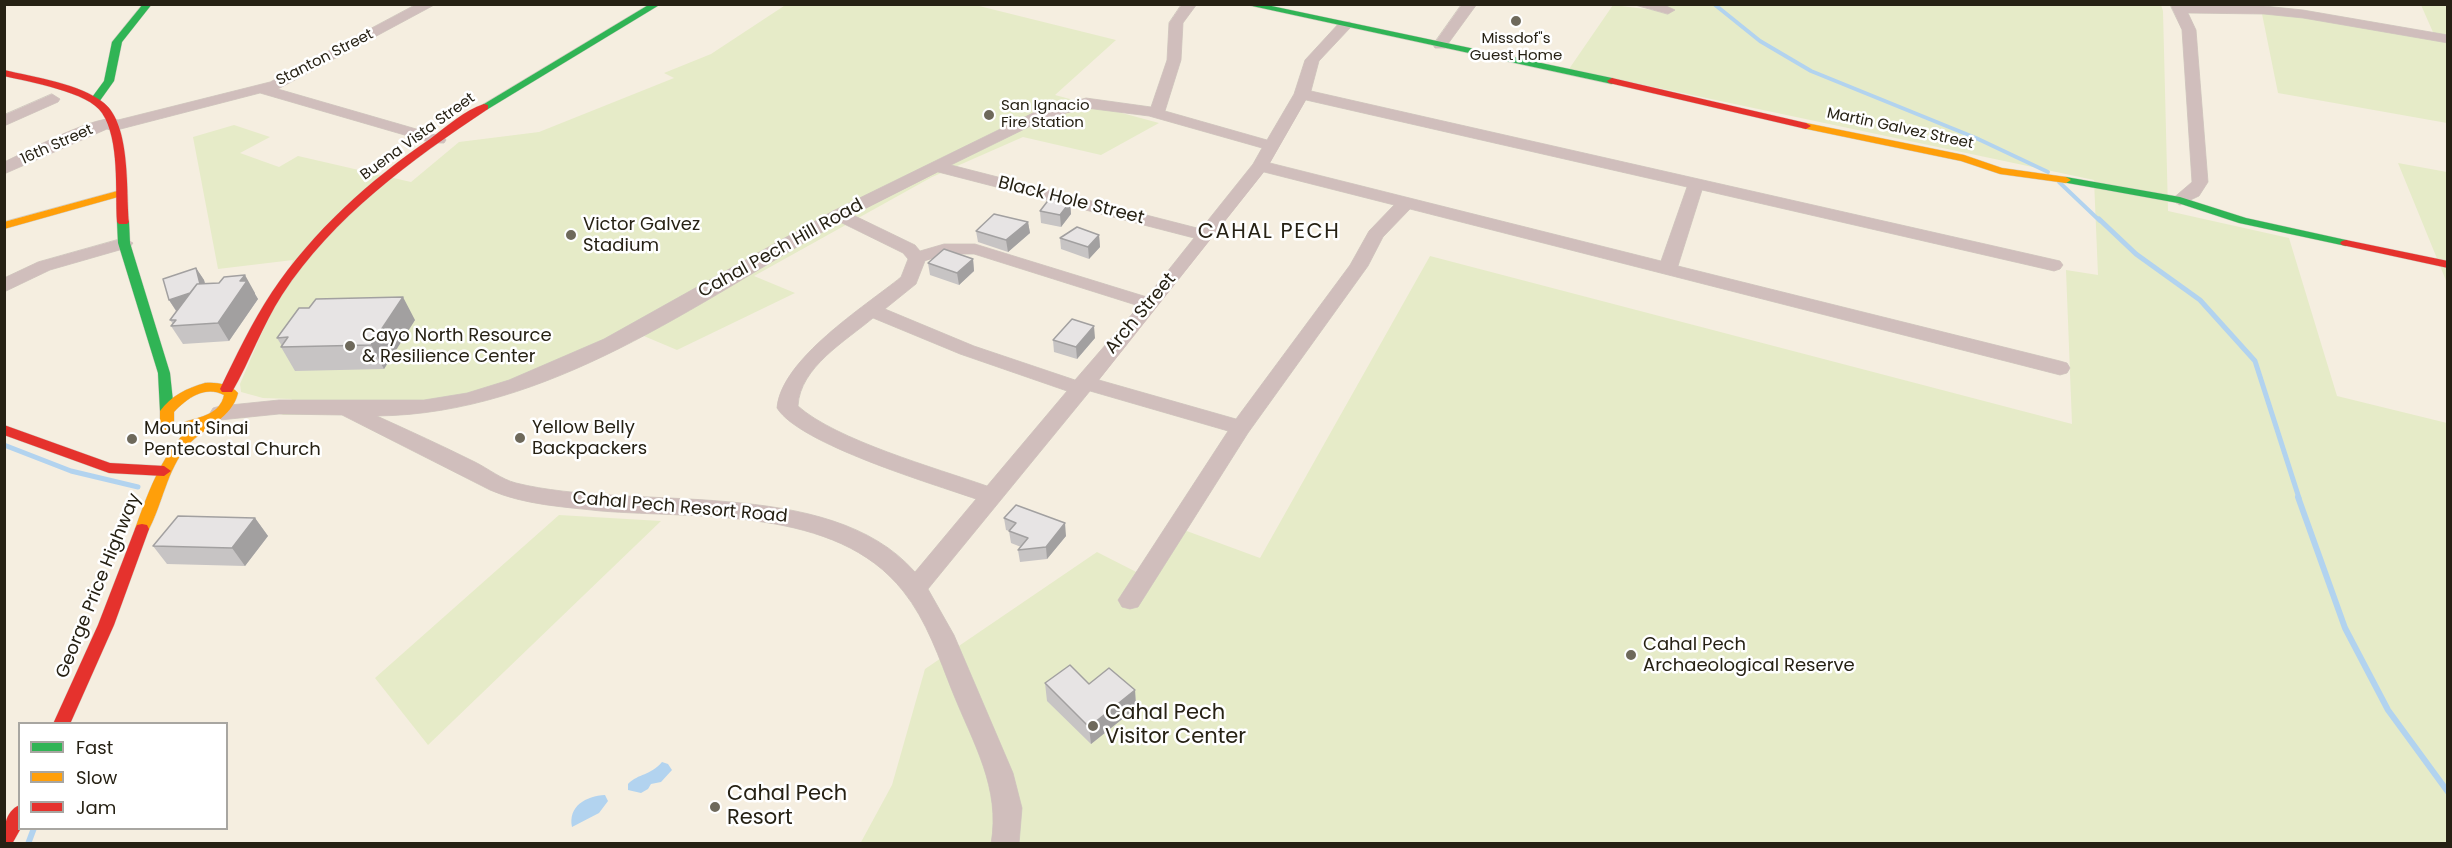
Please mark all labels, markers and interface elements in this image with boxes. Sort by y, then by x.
marker: Missdof"s Guest Home [1509,14,1523,28]
street label: Stanton Street [273,26,377,90]
place label: Missdof"s Guest Home [1470,30,1562,65]
street label: Buena Vista Street [357,89,479,185]
place label: San Ignacio Fire Station [1001,97,1090,132]
street label: Martin Galvez Street [1825,105,1975,153]
marker: San Ignacio Fire Station [982,108,996,122]
street label: 16th Street [18,121,96,169]
street label: Black Hole Street [996,172,1146,230]
street label: Cahal Pech Hill Road [695,195,867,303]
place label: Victor Galvez Stadium [583,214,700,256]
district label: CAHAL PECH [1198,220,1340,246]
marker: Victor Galvez Stadium [564,228,578,242]
street label: Arch Street [1101,269,1181,359]
place label: Cayo North Resource & Resilience Center [362,325,552,368]
marker: Cayo North Resource & Resilience Center [343,339,357,353]
place label: Yellow Belly Backpackers [532,417,647,460]
place label: Mount Sinai Pentecostal Church [144,418,321,460]
marker: Yellow Belly Backpackers [513,431,527,445]
marker: Mount Sinai Pentecostal Church [125,432,139,446]
street label: Cahal Pech Resort Road [572,488,788,528]
street label: George Price Highway [52,490,146,682]
place label: Cahal Pech Archaeological Reserve [1643,634,1855,676]
marker: Cahal Pech Archaeological Reserve [1624,648,1638,662]
place label: Cahal Pech Visitor Center [1105,701,1246,751]
marker: Cahal Pech Visitor Center [1086,719,1100,733]
legend [18,722,228,830]
text: Fast [76,735,113,760]
text: Slow [76,765,117,790]
place label: Cahal Pech Resort [727,782,847,832]
text: Jam [76,795,116,820]
marker: Cahal Pech Resort [708,800,722,814]

